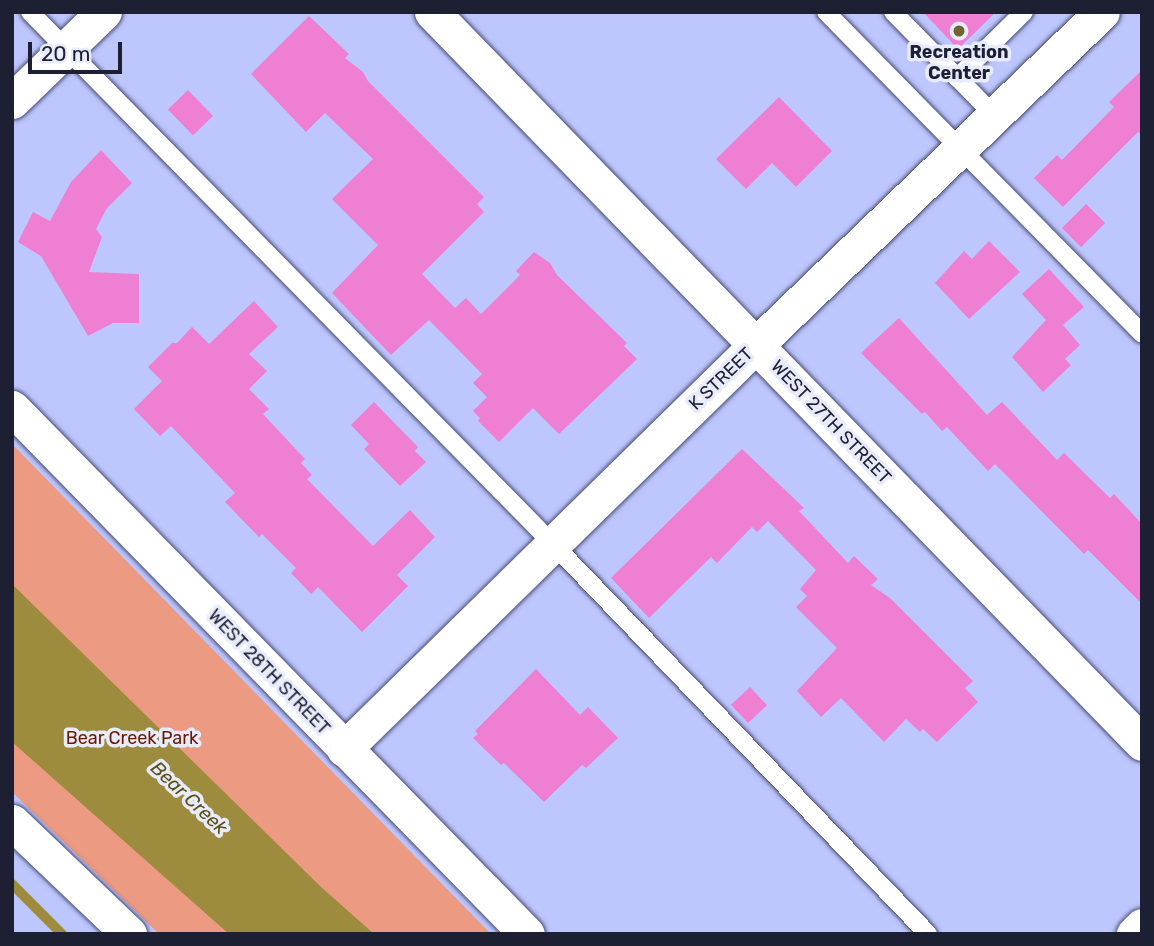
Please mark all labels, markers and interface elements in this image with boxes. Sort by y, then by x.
marker: Recreation Center [951,23,967,39]
scale bar [32,28,126,72]
text: 20 m [41,41,90,66]
place label: Recreation Center [909,42,1009,84]
street label: K STREET [684,343,758,415]
street label: WEST 27TH STREET [766,355,896,489]
street label: WEST 28TH STREET [203,605,335,739]
park label: Bear Creek Park [65,727,199,749]
water label: Bear Creek [146,756,232,840]

